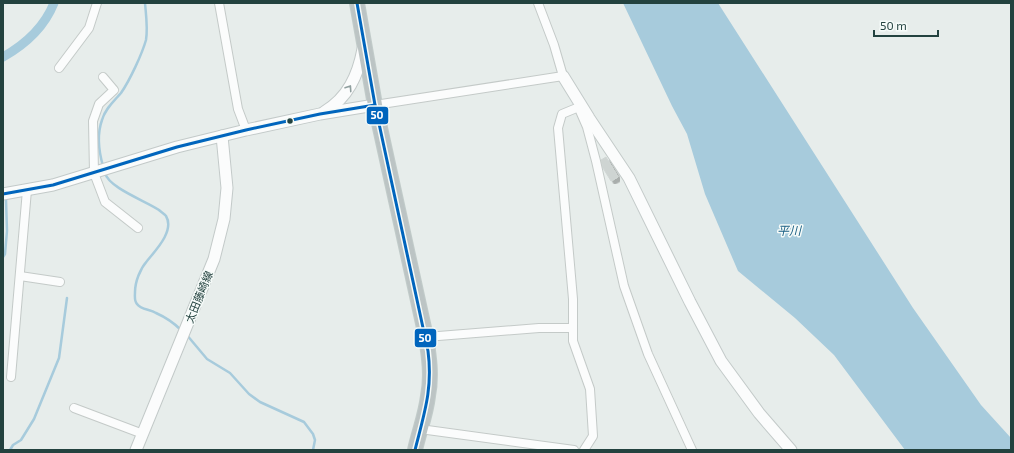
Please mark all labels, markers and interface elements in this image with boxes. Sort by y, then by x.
scale bar [874,12,938,38]
text: 50 m [880,18,907,32]
one-way arrow [344,85,352,92]
line badge: 50 [366,106,389,125]
text: 50 [370,108,384,121]
unlabelled marker [285,116,295,126]
water label: 平川 [777,223,803,237]
street label: 太田藤崎線 [182,269,215,325]
line badge: 50 [414,328,437,348]
text: 50 [418,331,432,344]

